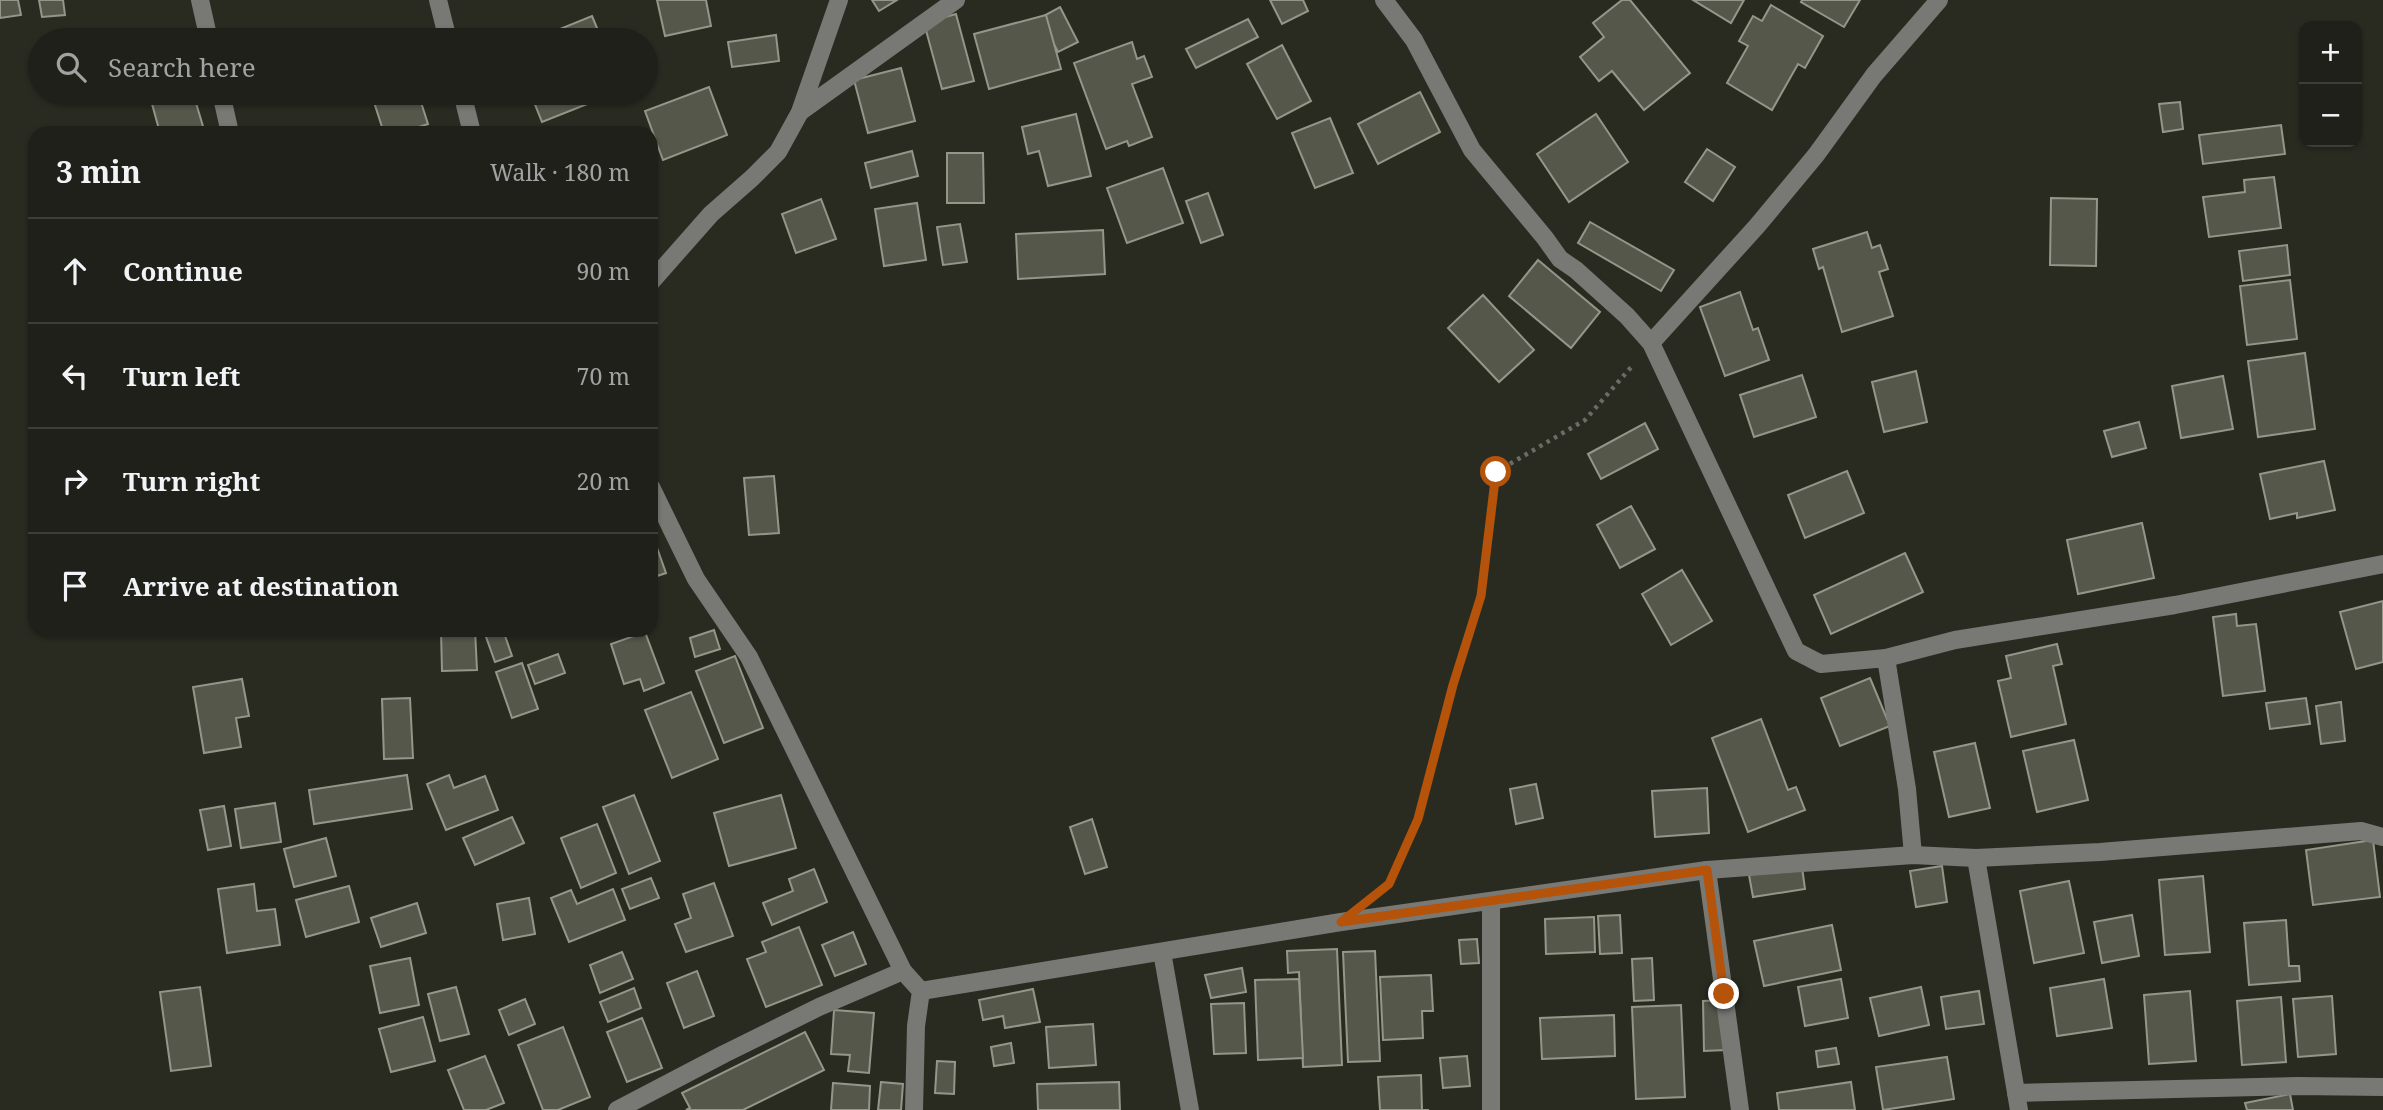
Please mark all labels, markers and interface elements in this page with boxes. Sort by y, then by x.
map controls [2299,21,2362,147]
button: + [2299,21,2362,84]
search box [28,28,658,105]
icon: search [52,48,90,86]
text: Search here [108,49,256,85]
button: − [2299,84,2362,147]
text: 3 min [56,151,141,192]
text: Walk · 180 m [490,156,630,188]
icon: ahead [56,252,94,290]
text: Continue [123,253,243,289]
text: 90 m [577,255,630,287]
icon: left [56,357,94,395]
text: Turn left [123,358,240,394]
text: 70 m [577,360,630,392]
route start [1480,456,1511,487]
icon: right [56,462,94,500]
text: Turn right [123,463,260,499]
text: 20 m [577,465,630,497]
icon: arrive [56,567,94,605]
text: Arrive at destination [123,568,399,604]
route end [1708,978,1739,1009]

